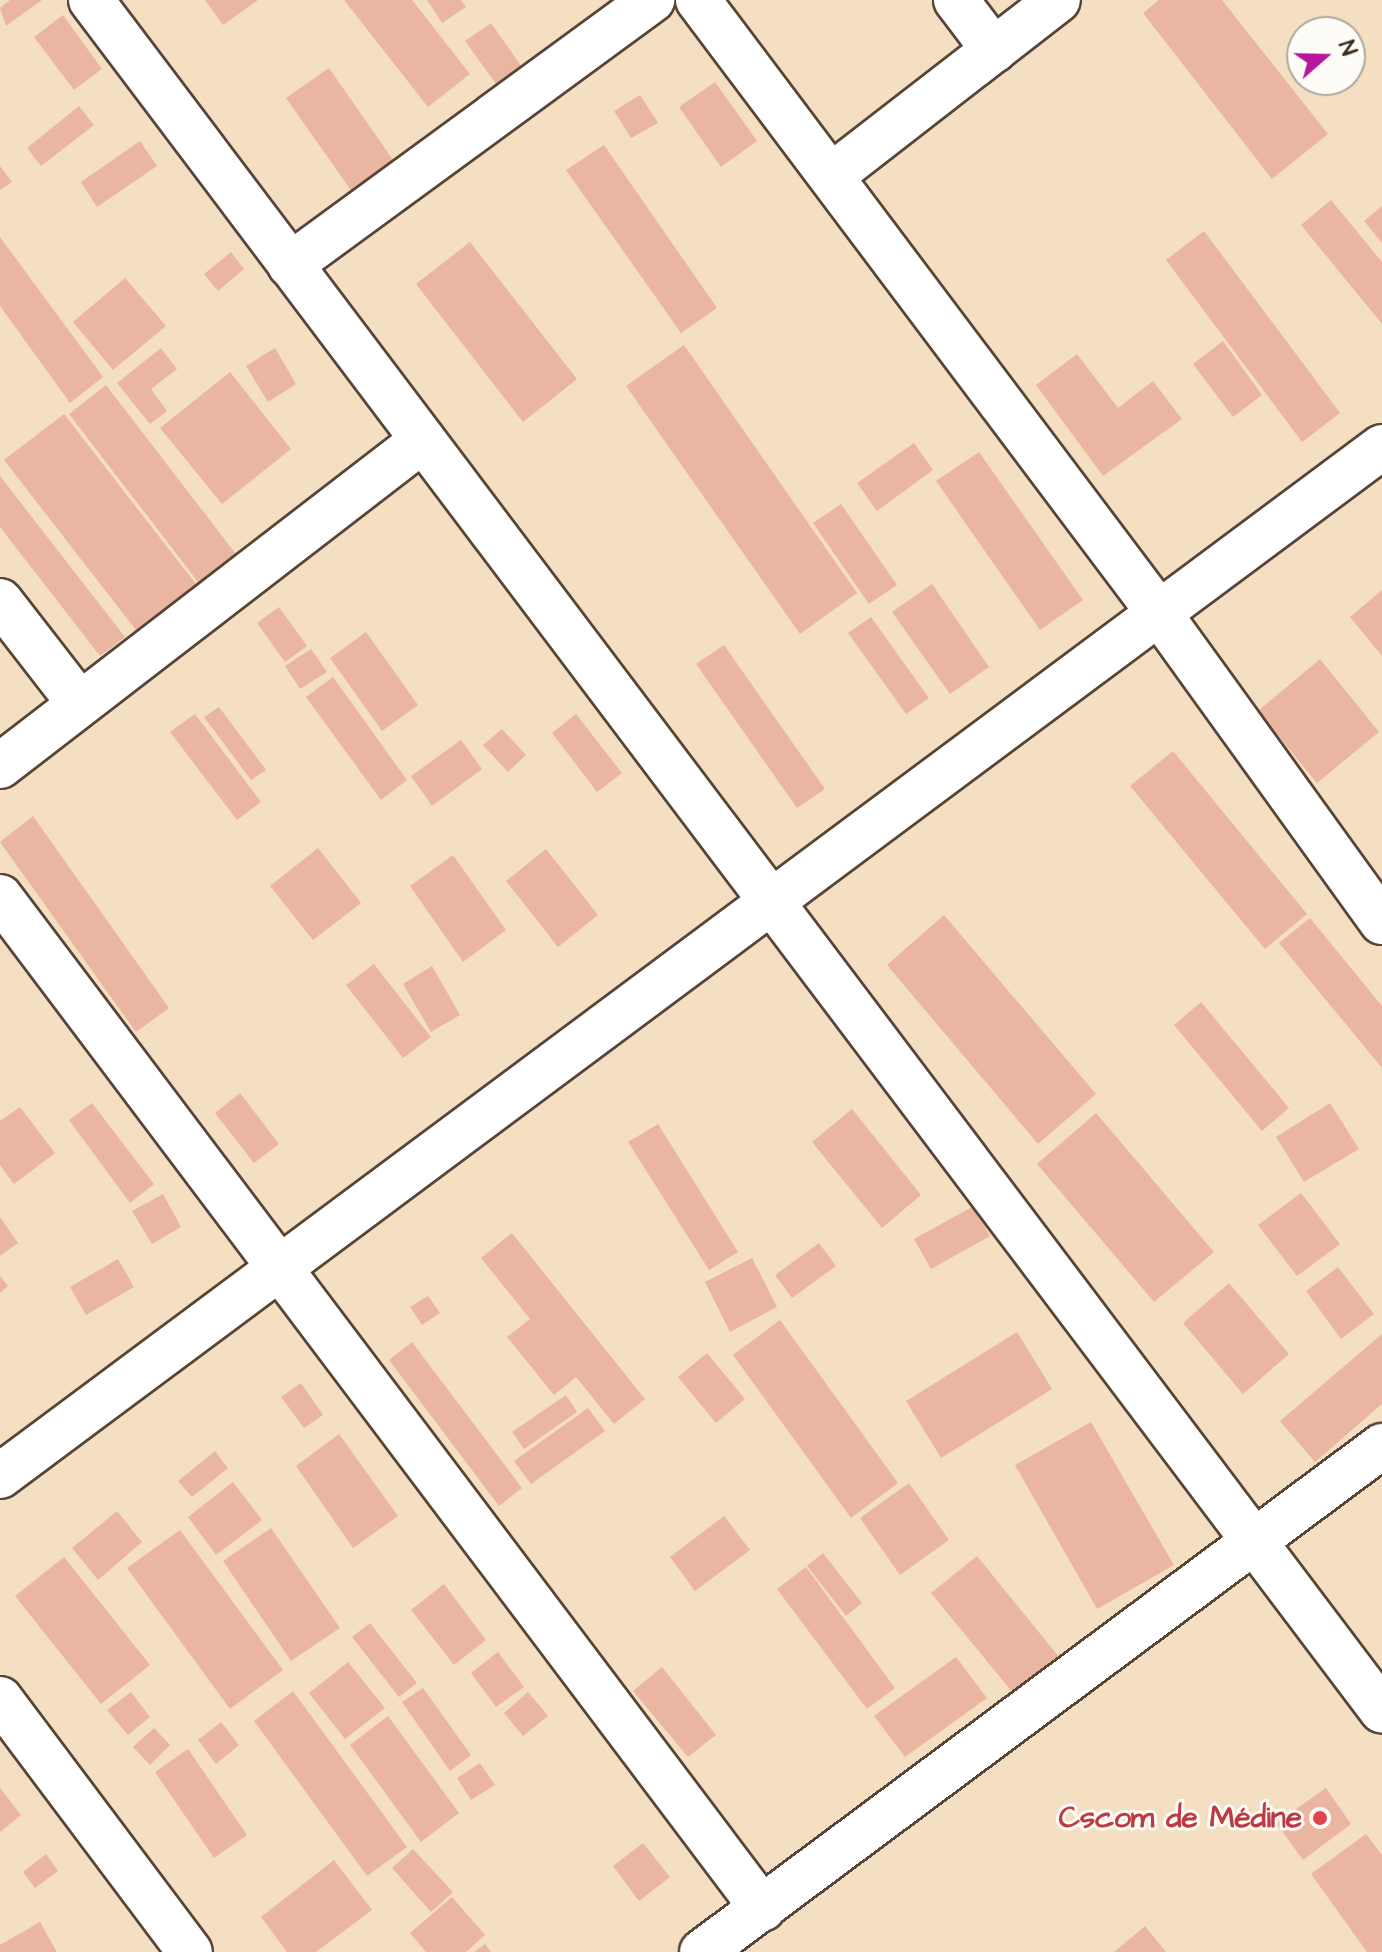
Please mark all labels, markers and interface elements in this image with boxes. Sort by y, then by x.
north arrow [1286,16,1366,96]
text: N [1330,37,1364,60]
place label: Cscom de Médine [1059,1800,1302,1836]
marker: Cscom de Médine [1309,1807,1331,1829]

